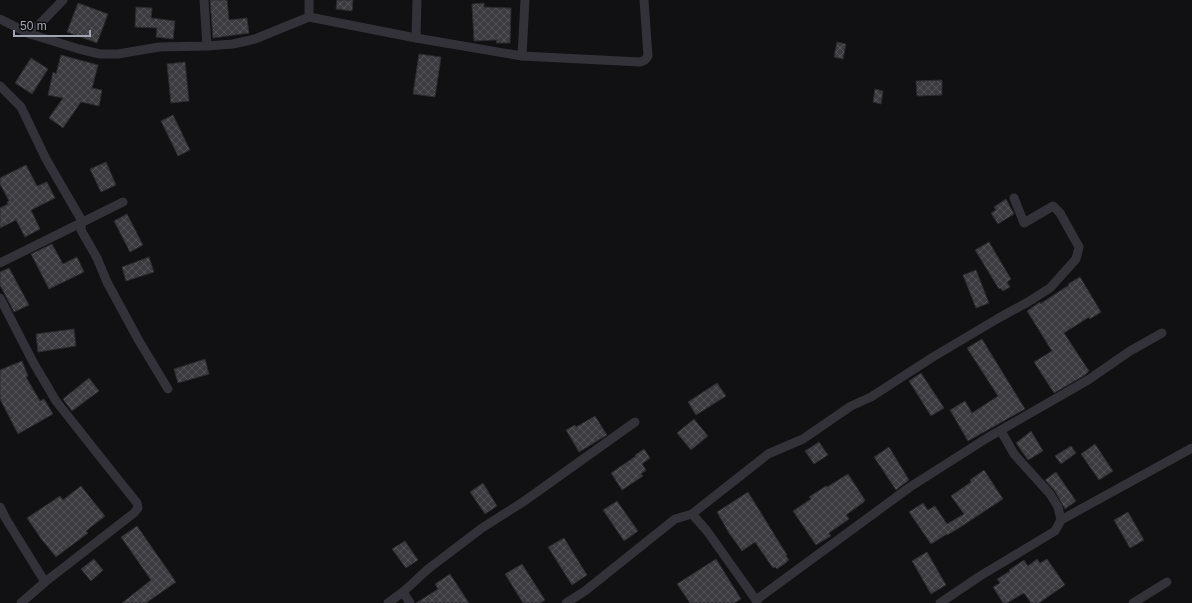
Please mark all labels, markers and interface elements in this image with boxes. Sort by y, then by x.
scale bar [14,12,90,38]
text: 50 m [20,19,47,33]

